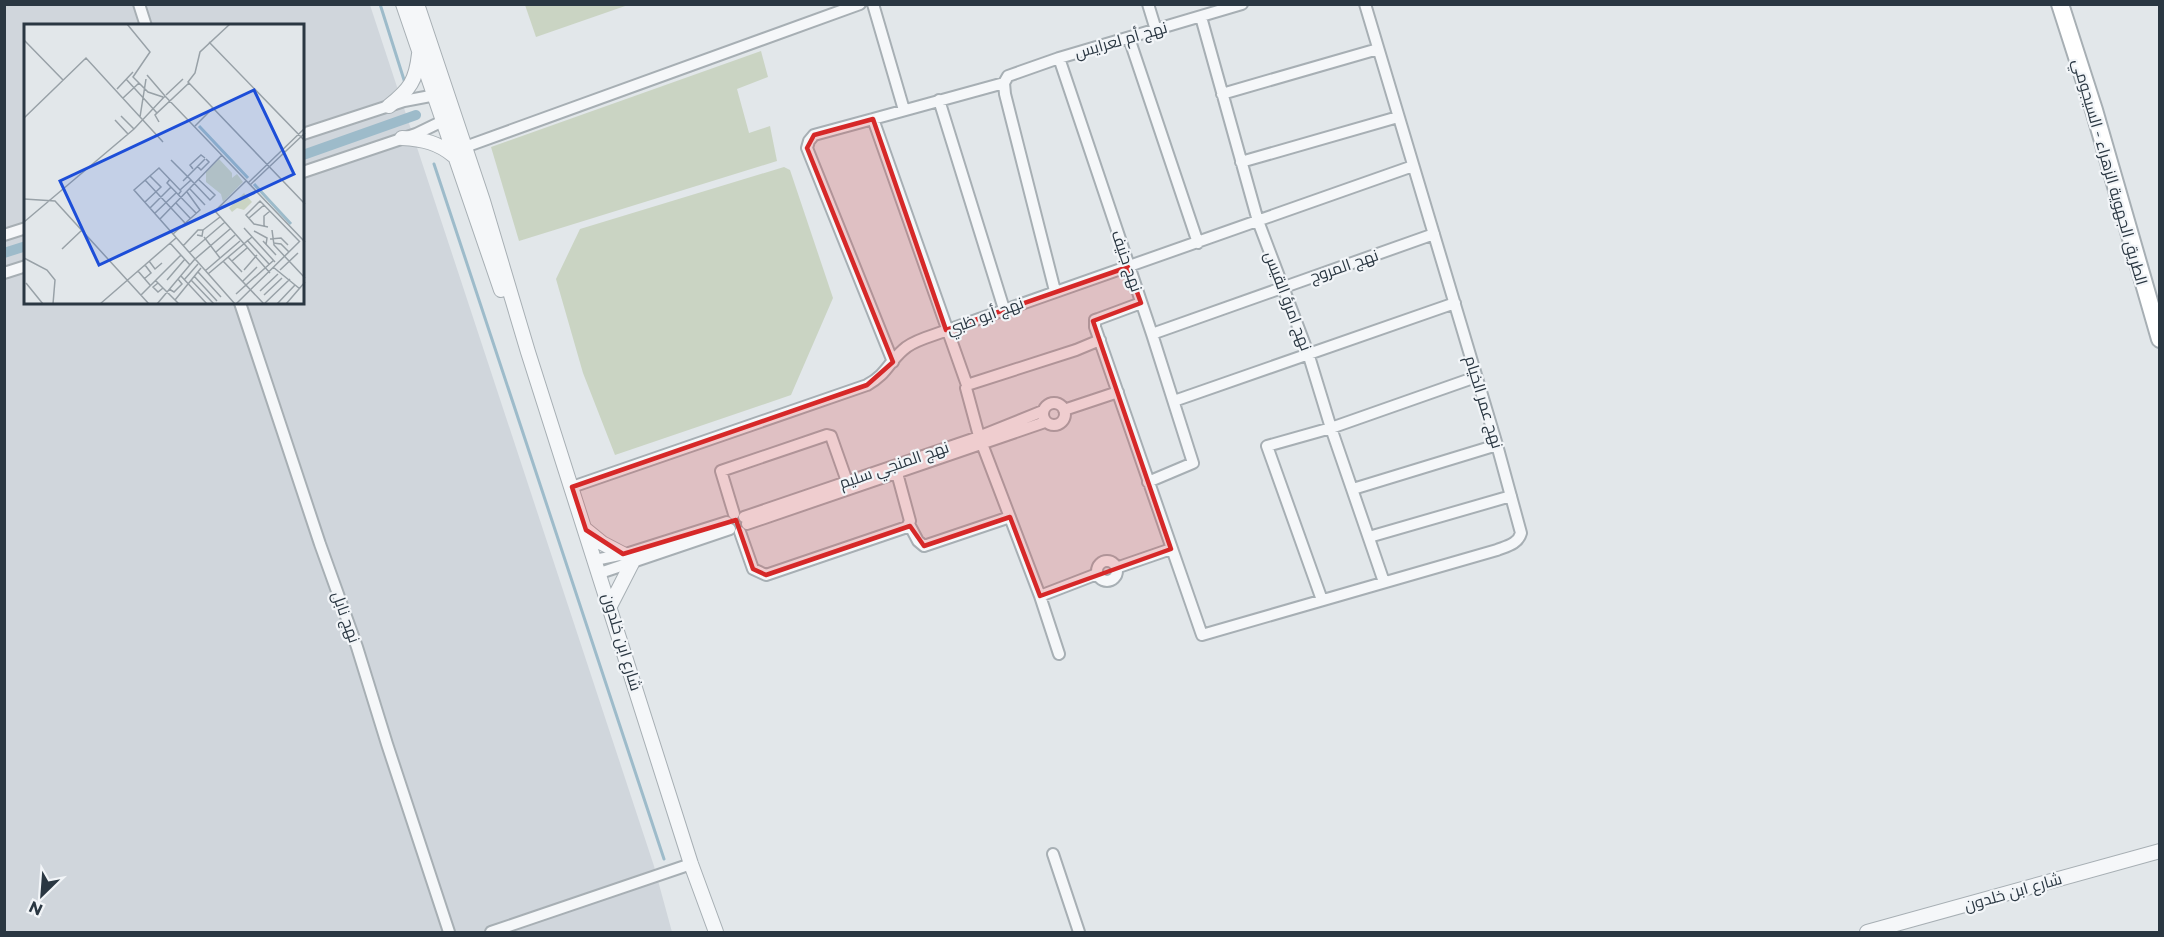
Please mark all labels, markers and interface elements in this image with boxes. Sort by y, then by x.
street label: نهج أم لعرايس [1072,18,1170,64]
inset map [24,24,304,304]
street label: الطريق الجهوية الزهراء - السيجومي [2065,57,2151,288]
street label: نهج جنيف [1106,228,1146,295]
street label: نهج المروج [1307,245,1381,288]
street label: نهج امرؤ القيس [1258,249,1316,354]
street label: نهج أبو ظبي [944,293,1028,342]
street label: نهج عمر الخيام [1459,353,1507,451]
street label: نهج المنجي سليم [837,437,953,496]
street label: نهج نابل [326,589,364,646]
street label: شارع ابن خلدون [596,591,646,694]
north arrow [12,865,72,925]
street label: شارع ابن خلدون [1962,869,2065,917]
text: N [26,897,46,919]

